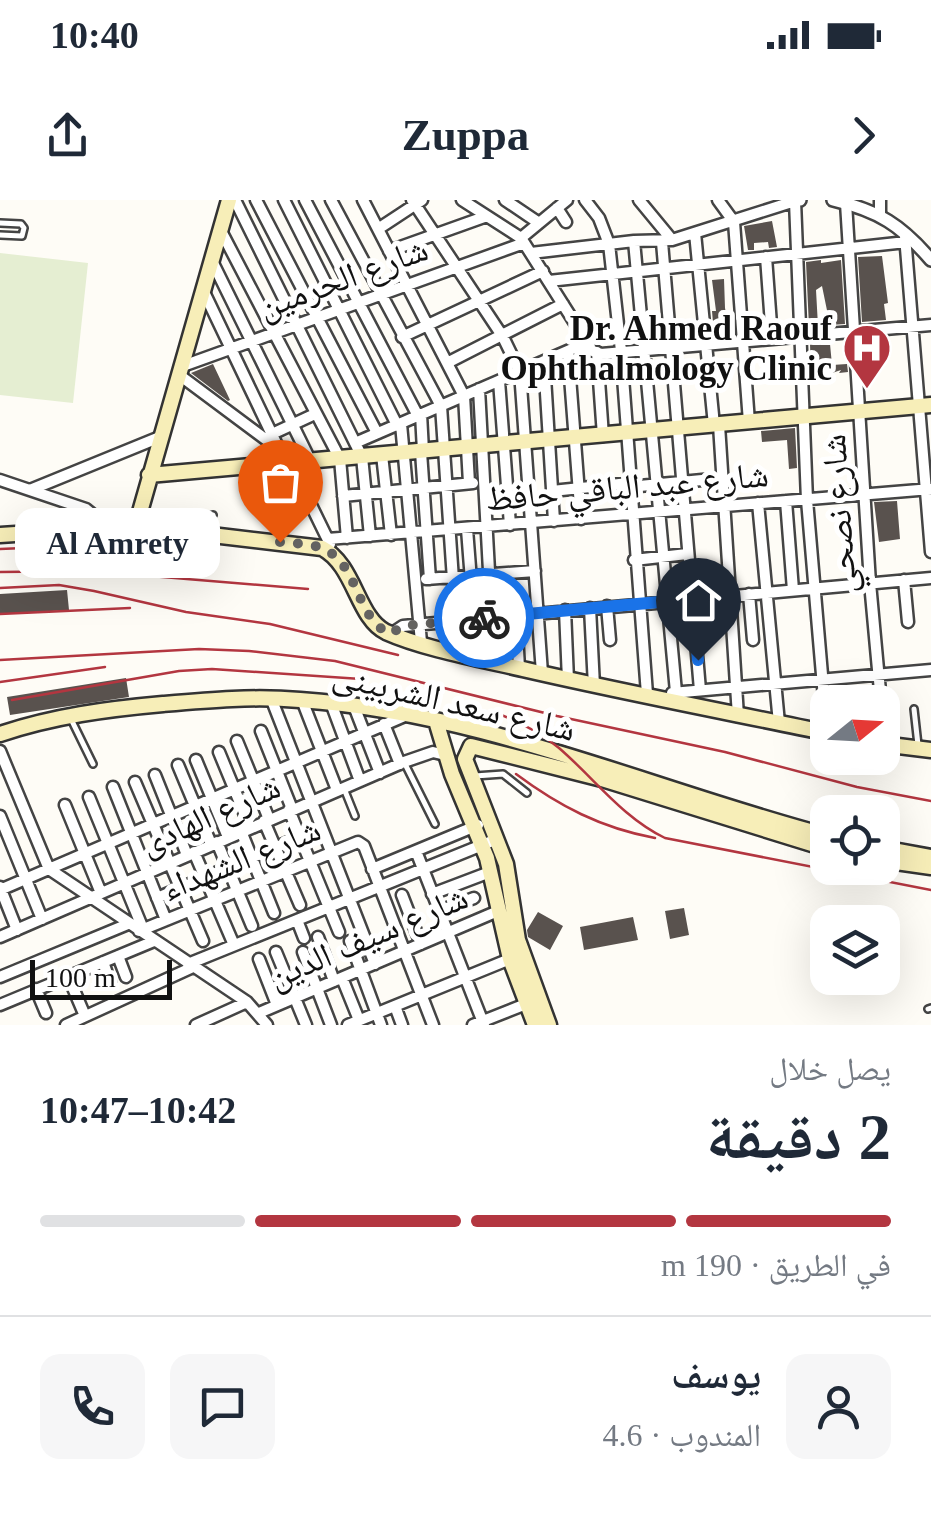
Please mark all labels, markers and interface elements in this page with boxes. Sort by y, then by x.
text: 10:40 [50,14,139,56]
icon: share [40,108,95,163]
icon: forward [836,108,891,163]
text: Zuppa [402,110,529,160]
street label: شارع الحرمين [253,229,434,329]
place label: Dr. Ahmed Raouf Ophthalmology Clinic [500,309,832,388]
hospital icon: Dr. Ahmed Raouf Ophthalmology Clinic [841,322,893,390]
street label: شارع نصحي [814,433,872,595]
pin [238,440,323,543]
icon: bag [253,455,308,510]
street label: شارع عبد الباقي حافظ [484,455,771,527]
callout: Al Amrety [15,507,220,577]
text: Al Amrety [46,525,189,561]
pin [656,558,741,661]
courier [434,568,534,668]
icon: home [671,573,726,628]
icon: bike [457,591,512,646]
street label: شارع سعد الشربينى [328,655,579,751]
north arrow [810,685,900,775]
map controls [810,685,900,995]
street label: شارع الهادى [134,767,287,865]
button: locate [810,795,900,885]
street label: شارع الشهداء [156,809,327,910]
street label: شارع سيف الدين [262,877,474,998]
button: layers [810,905,900,995]
scale bar [30,955,172,1000]
text: 100 m [45,962,116,993]
text: يصل خلال [769,1051,891,1087]
text: 10:42–10:47 [40,1089,236,1131]
text: 2 دقيقة [706,1101,891,1173]
text: في الطريق · 190 m [661,1247,891,1283]
button: phone [40,1354,145,1459]
button: chat [170,1354,275,1459]
text: يوسف [671,1354,761,1396]
button: person [786,1354,891,1459]
text: المندوب · 4.6 [603,1417,761,1453]

